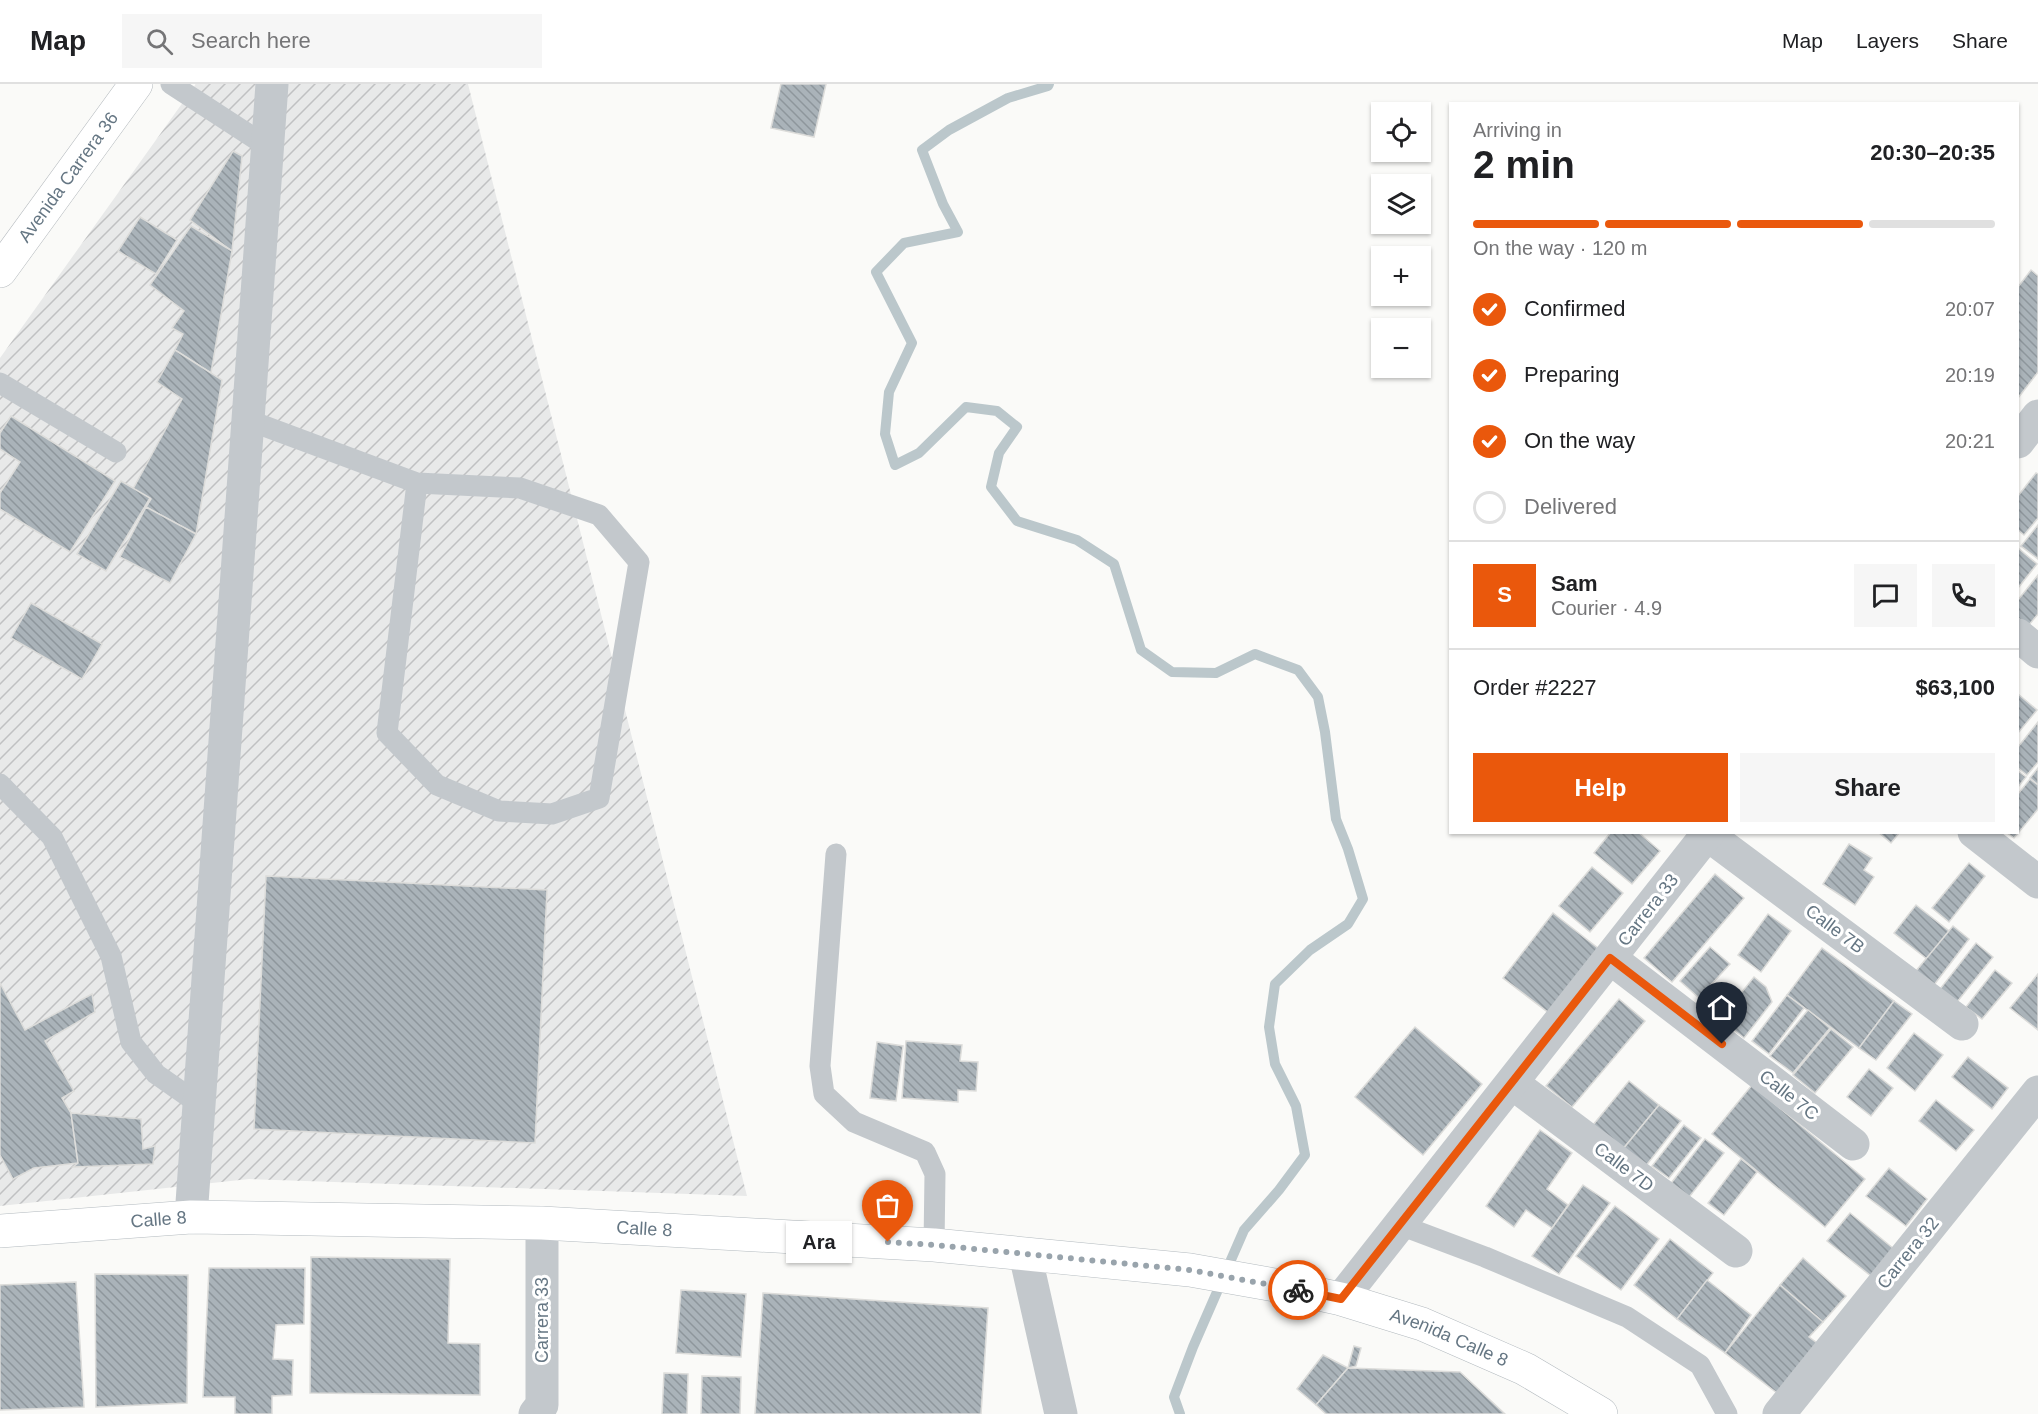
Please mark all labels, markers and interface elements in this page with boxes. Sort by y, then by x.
search box [122,14,542,68]
text: Map [30,25,86,56]
icon: search [143,25,176,58]
text: Search here [191,28,311,53]
text: Map [1782,29,1823,52]
text: Layers [1856,29,1919,52]
text: Share [1952,29,2008,52]
map controls [1371,102,1431,378]
button: locate [1371,102,1431,162]
street label: Avenida Carrera 36 [14,108,122,246]
text: Arriving in [1473,119,1562,141]
text: 20:30–20:35 [1870,140,1995,165]
text: 2 min [1473,143,1575,186]
button: layers [1371,174,1431,234]
text: On the way · 120 m [1473,237,1648,259]
button: + [1371,246,1431,306]
icon: check [1473,293,1506,326]
text: Confirmed [1524,296,1625,321]
text: 20:07 [1945,298,1995,320]
button: − [1371,318,1431,378]
icon: check [1473,359,1506,392]
text: Preparing [1524,362,1619,387]
text: 20:19 [1945,364,1995,386]
icon: check [1473,425,1506,458]
text: On the way [1524,428,1635,453]
text: 20:21 [1945,430,1995,452]
text: Delivered [1524,494,1617,519]
button: chat [1854,564,1917,627]
button: phone [1932,564,1995,627]
text: Sam [1551,571,1597,596]
text: S [1497,582,1512,607]
text: Courier · 4.9 [1551,597,1662,619]
text: Order #2227 [1473,675,1597,700]
text: $63,100 [1915,675,1995,700]
button: Help [1473,753,1728,822]
button: Share [1740,753,1995,822]
street label: Carrera 33 [1614,870,1682,950]
street label: Calle 7B [1802,901,1868,957]
pin [1696,982,1747,1044]
icon: home [1705,991,1738,1024]
street label: Calle 7C [1756,1066,1822,1124]
street label: Calle 7D [1590,1138,1658,1196]
pin [862,1180,913,1242]
icon: bag [871,1189,904,1222]
street label: Calle 8 [130,1207,187,1231]
street label: Carrera 32 [1873,1213,1943,1293]
street label: Calle 8 [616,1217,673,1240]
callout: Ara [786,1221,852,1263]
text: Ara [802,1231,836,1253]
courier [1268,1260,1328,1320]
icon: bike [1282,1274,1315,1307]
street label: Carrera 33 [532,1277,552,1363]
street label: Avenida Calle 8 [1388,1305,1511,1370]

